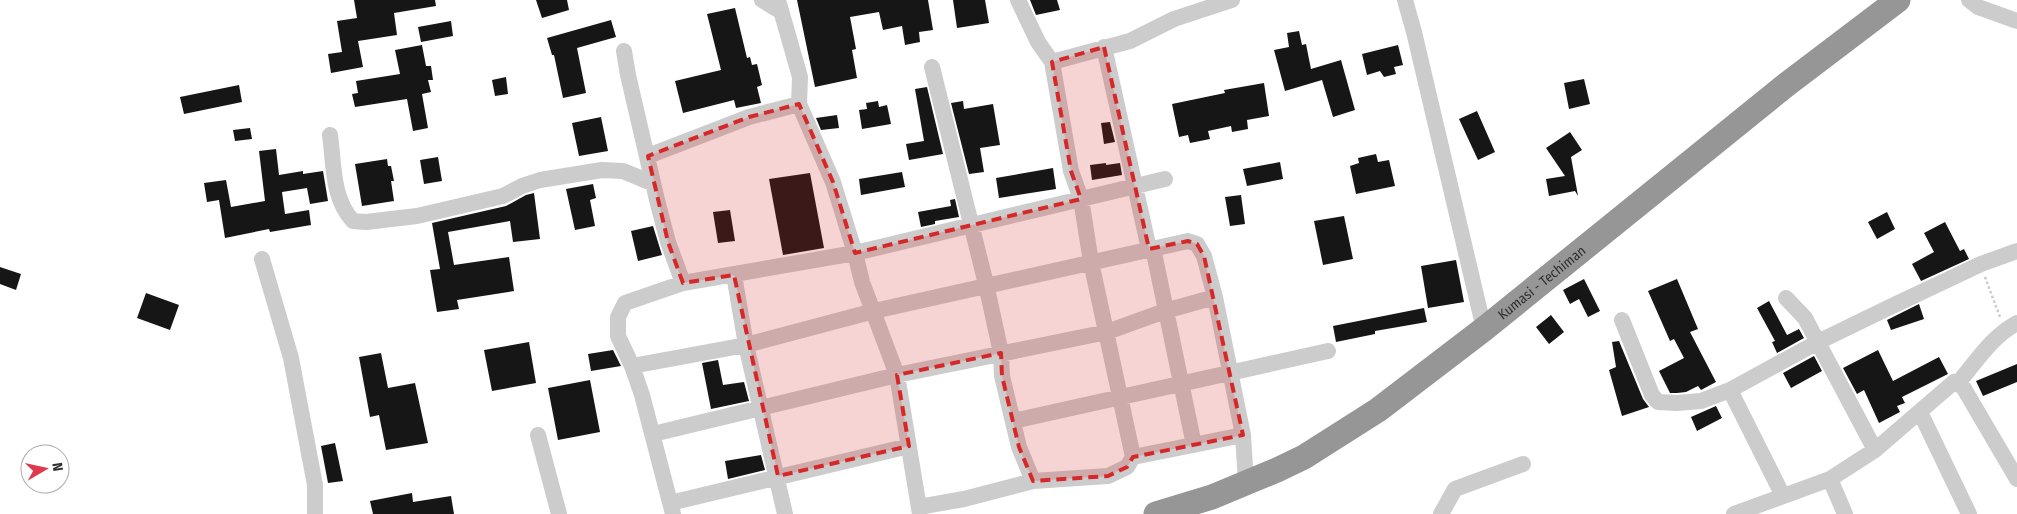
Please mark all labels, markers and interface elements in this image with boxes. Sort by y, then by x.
street label: Kumasi - Techiman [1495,242,1589,323]
north arrow [20,444,70,494]
text: N [48,462,66,473]

